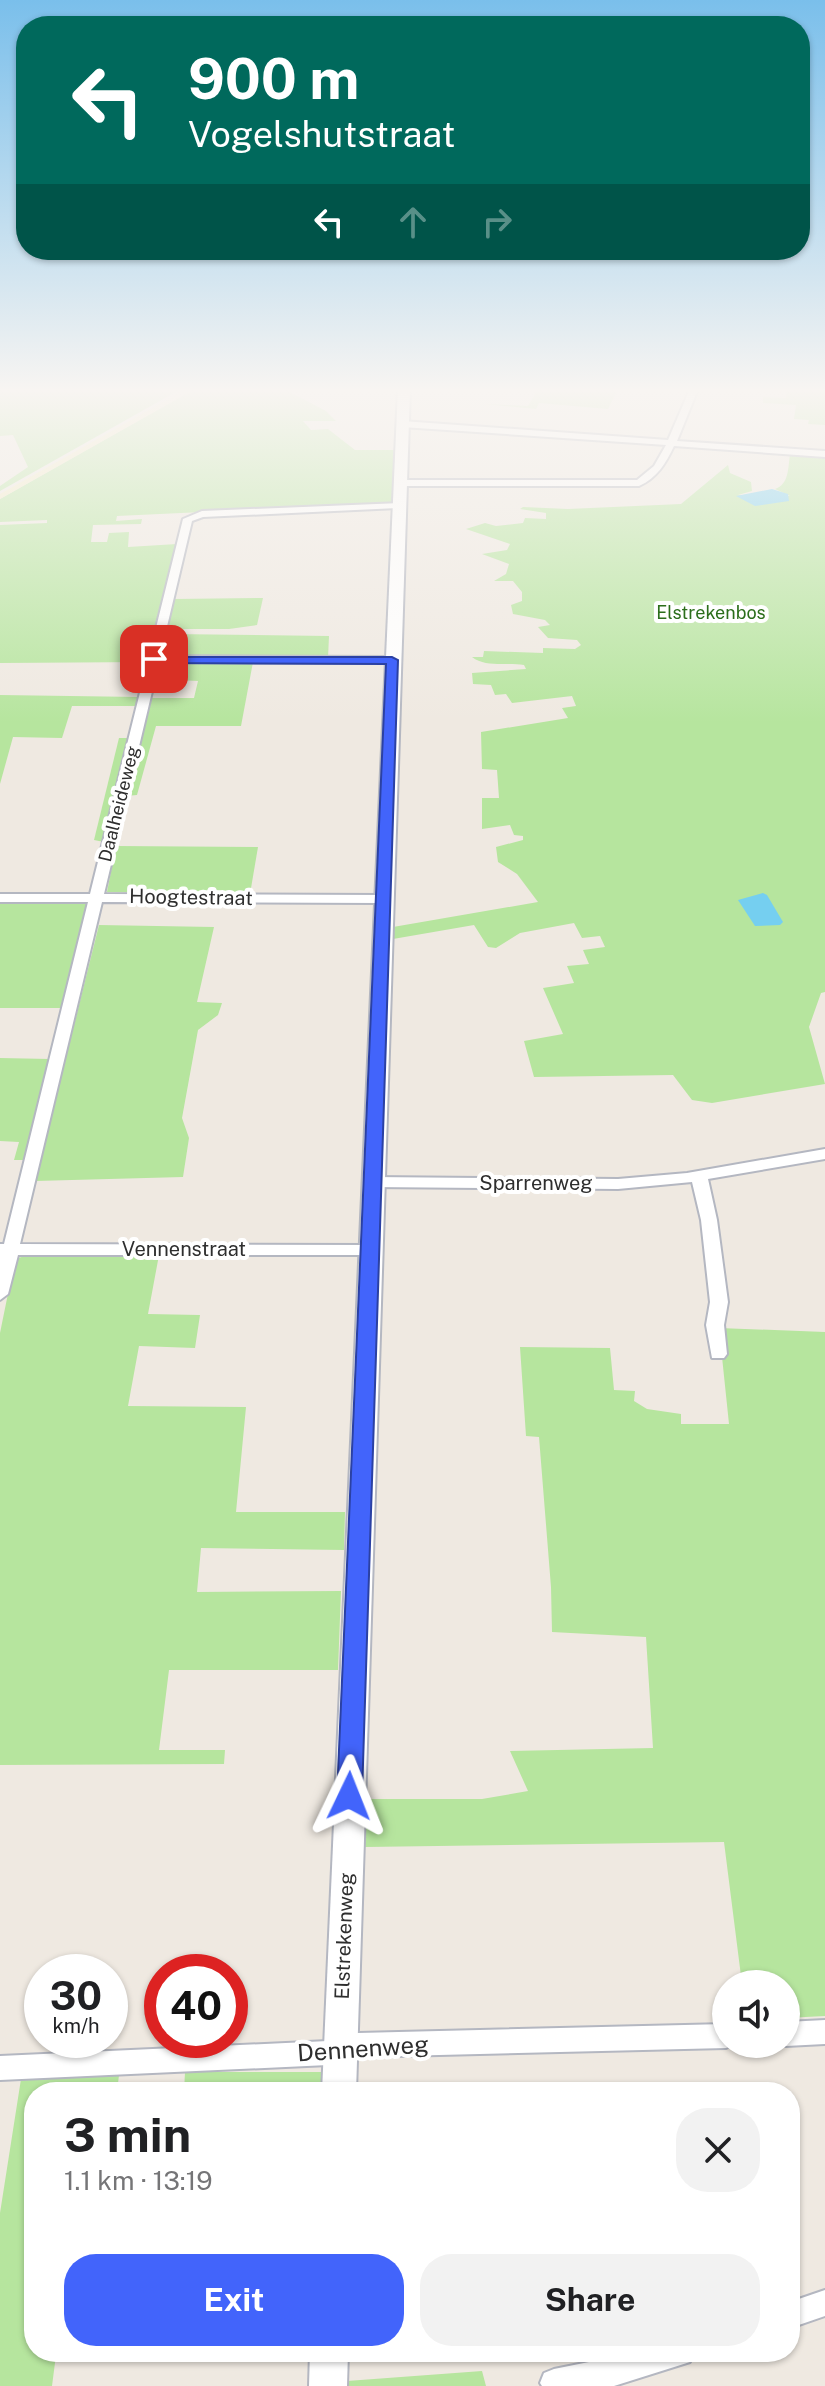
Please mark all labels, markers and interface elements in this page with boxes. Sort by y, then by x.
text: 900 m [188,46,360,112]
icon: left [56,48,160,152]
text: Vogelshutstraat [188,113,455,155]
icon: left [307,200,351,244]
icon: ahead [391,200,435,244]
icon: right [475,200,519,244]
park label: Elstrekenbos [656,602,766,623]
pin [120,625,188,693]
icon: arrive [132,637,176,681]
street label: Daalheideweg [94,744,143,864]
street label: Hoogtestraat [129,884,253,910]
street label: Sparrenweg [479,1171,593,1195]
street label: Vennenstraat [122,1237,246,1261]
position arrow [307,1754,391,1838]
street label: Elstrekenweg [330,1872,358,2000]
speed limit sign: 40 [144,1954,248,2058]
map controls [712,1970,800,2058]
button: sound [712,1970,800,2058]
text: 30 [50,1972,102,2019]
text: km/h [52,2014,100,2038]
street label: Dennenweg [296,2029,430,2067]
text: 3 min [64,2106,191,2163]
button: close [676,2108,760,2192]
text: 1.1 km · 13:19 [64,2165,213,2196]
button: Exit [64,2254,404,2346]
button: Share [420,2254,760,2346]

